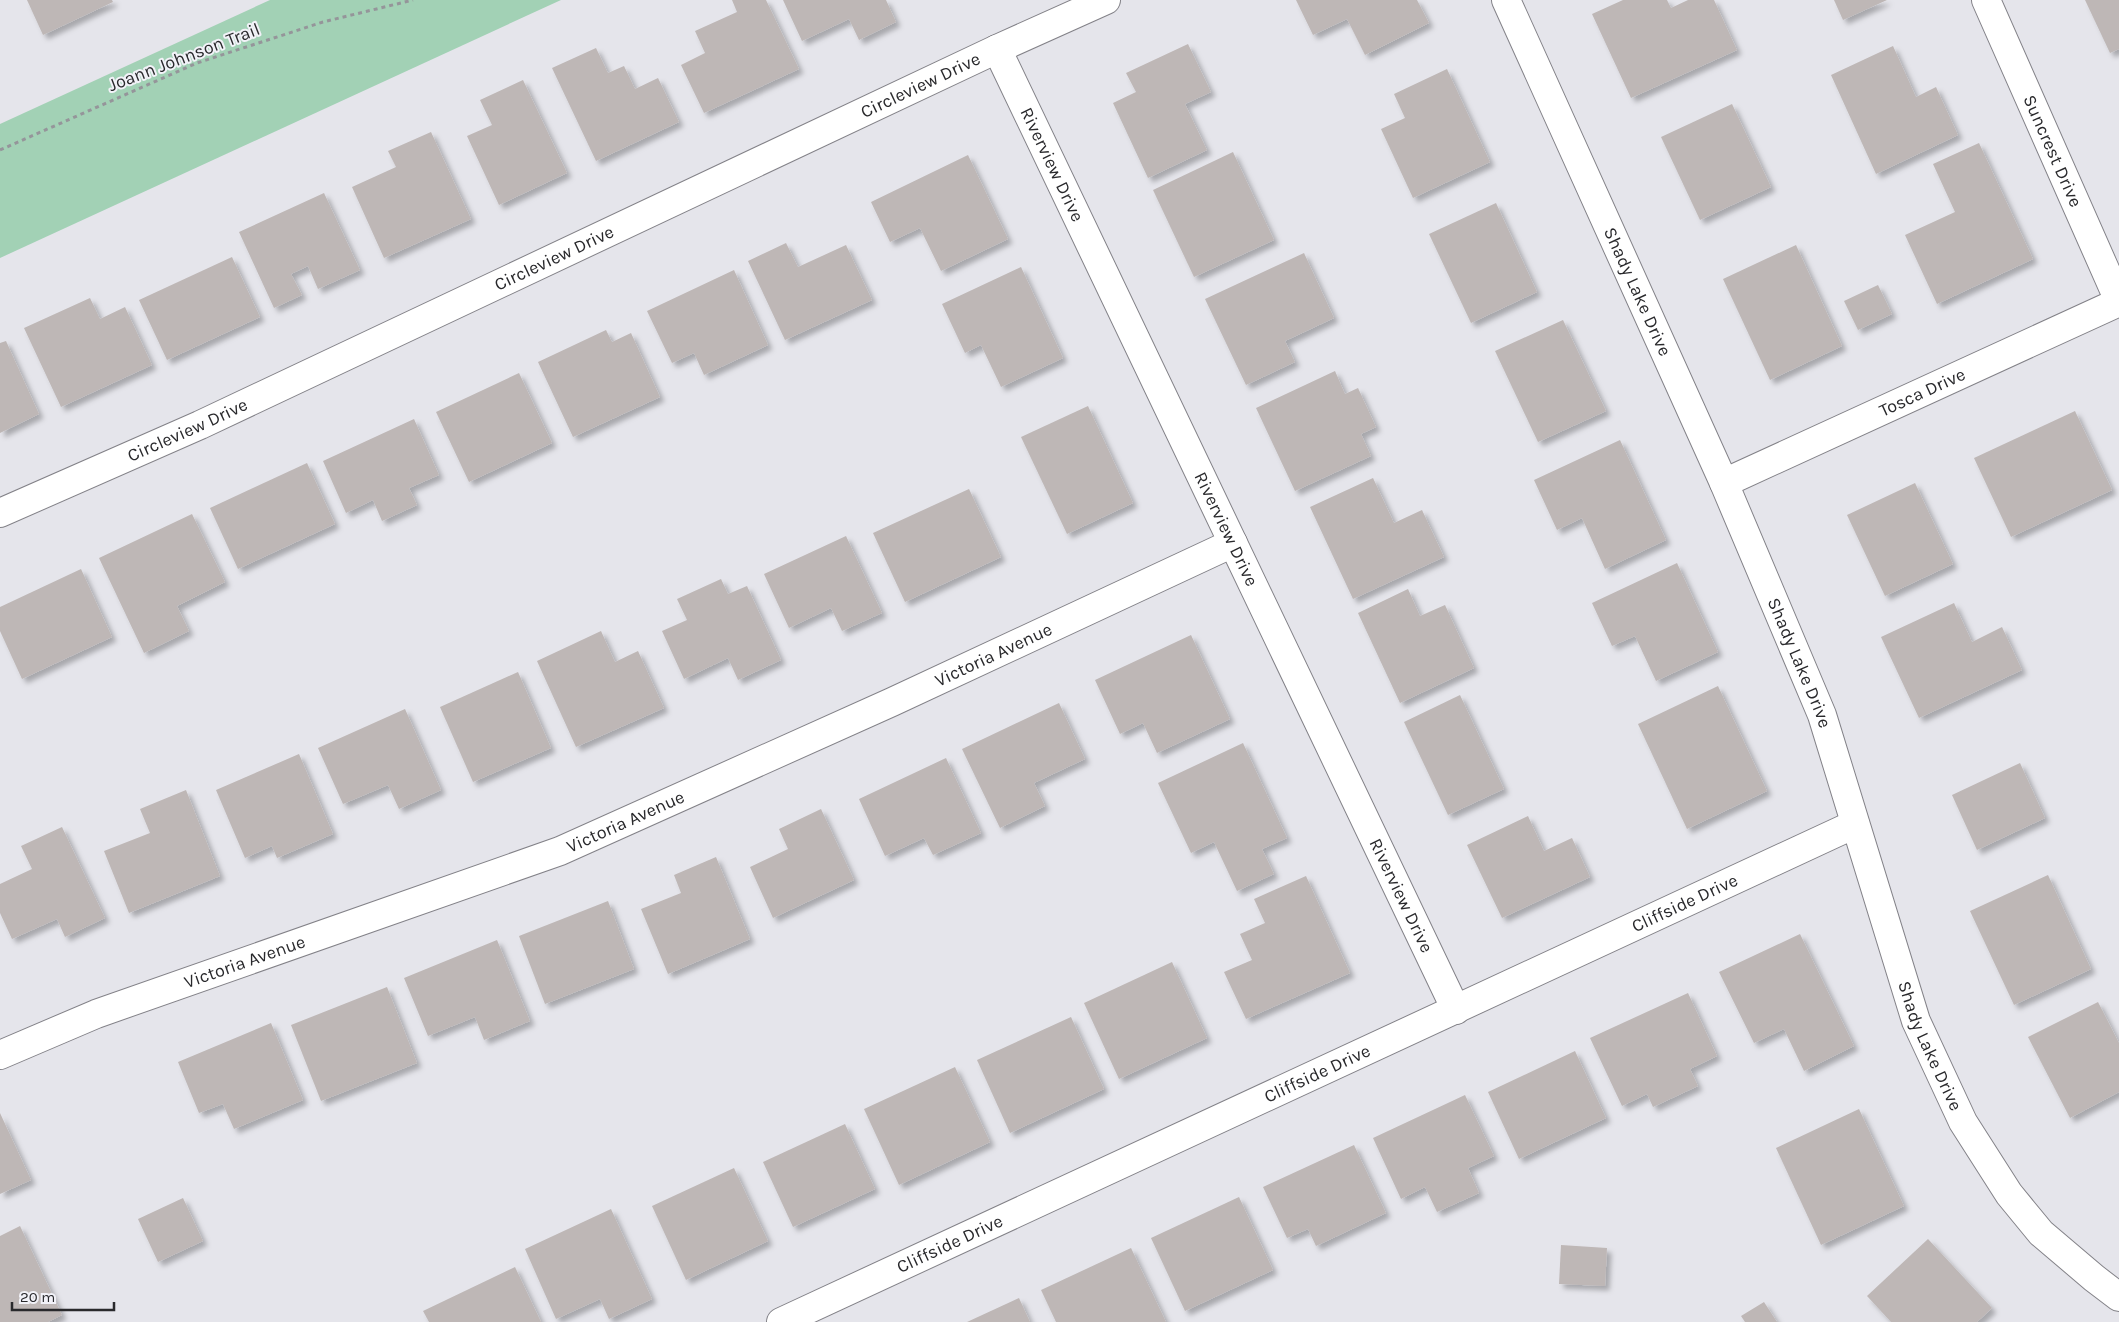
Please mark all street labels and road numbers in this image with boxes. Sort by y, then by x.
street label: Joann Johnson Trail [105,18,263,96]
street label: Circleview Drive [857,48,984,123]
street label: Suncrest Drive [2018,91,2087,210]
street label: Riverview Drive [1015,104,1089,225]
street label: Circleview Drive [491,220,617,296]
street label: Shady Lake Drive [1599,224,1676,360]
street label: Tosca Drive [1876,363,1969,421]
street label: Circleview Drive [124,393,251,467]
street label: Riverview Drive [1190,468,1263,590]
street label: Shady Lake Drive [1763,594,1836,730]
street label: Victoria Avenue [931,618,1056,691]
street label: Victoria Avenue [563,786,688,858]
street label: Riverview Drive [1365,835,1438,956]
street label: Cliffside Drive [1628,869,1741,937]
street label: Victoria Avenue [181,930,308,993]
street label: Shady Lake Drive [1893,978,1967,1114]
street label: Cliffside Drive [1261,1039,1374,1107]
street label: Cliffside Drive [893,1210,1006,1278]

